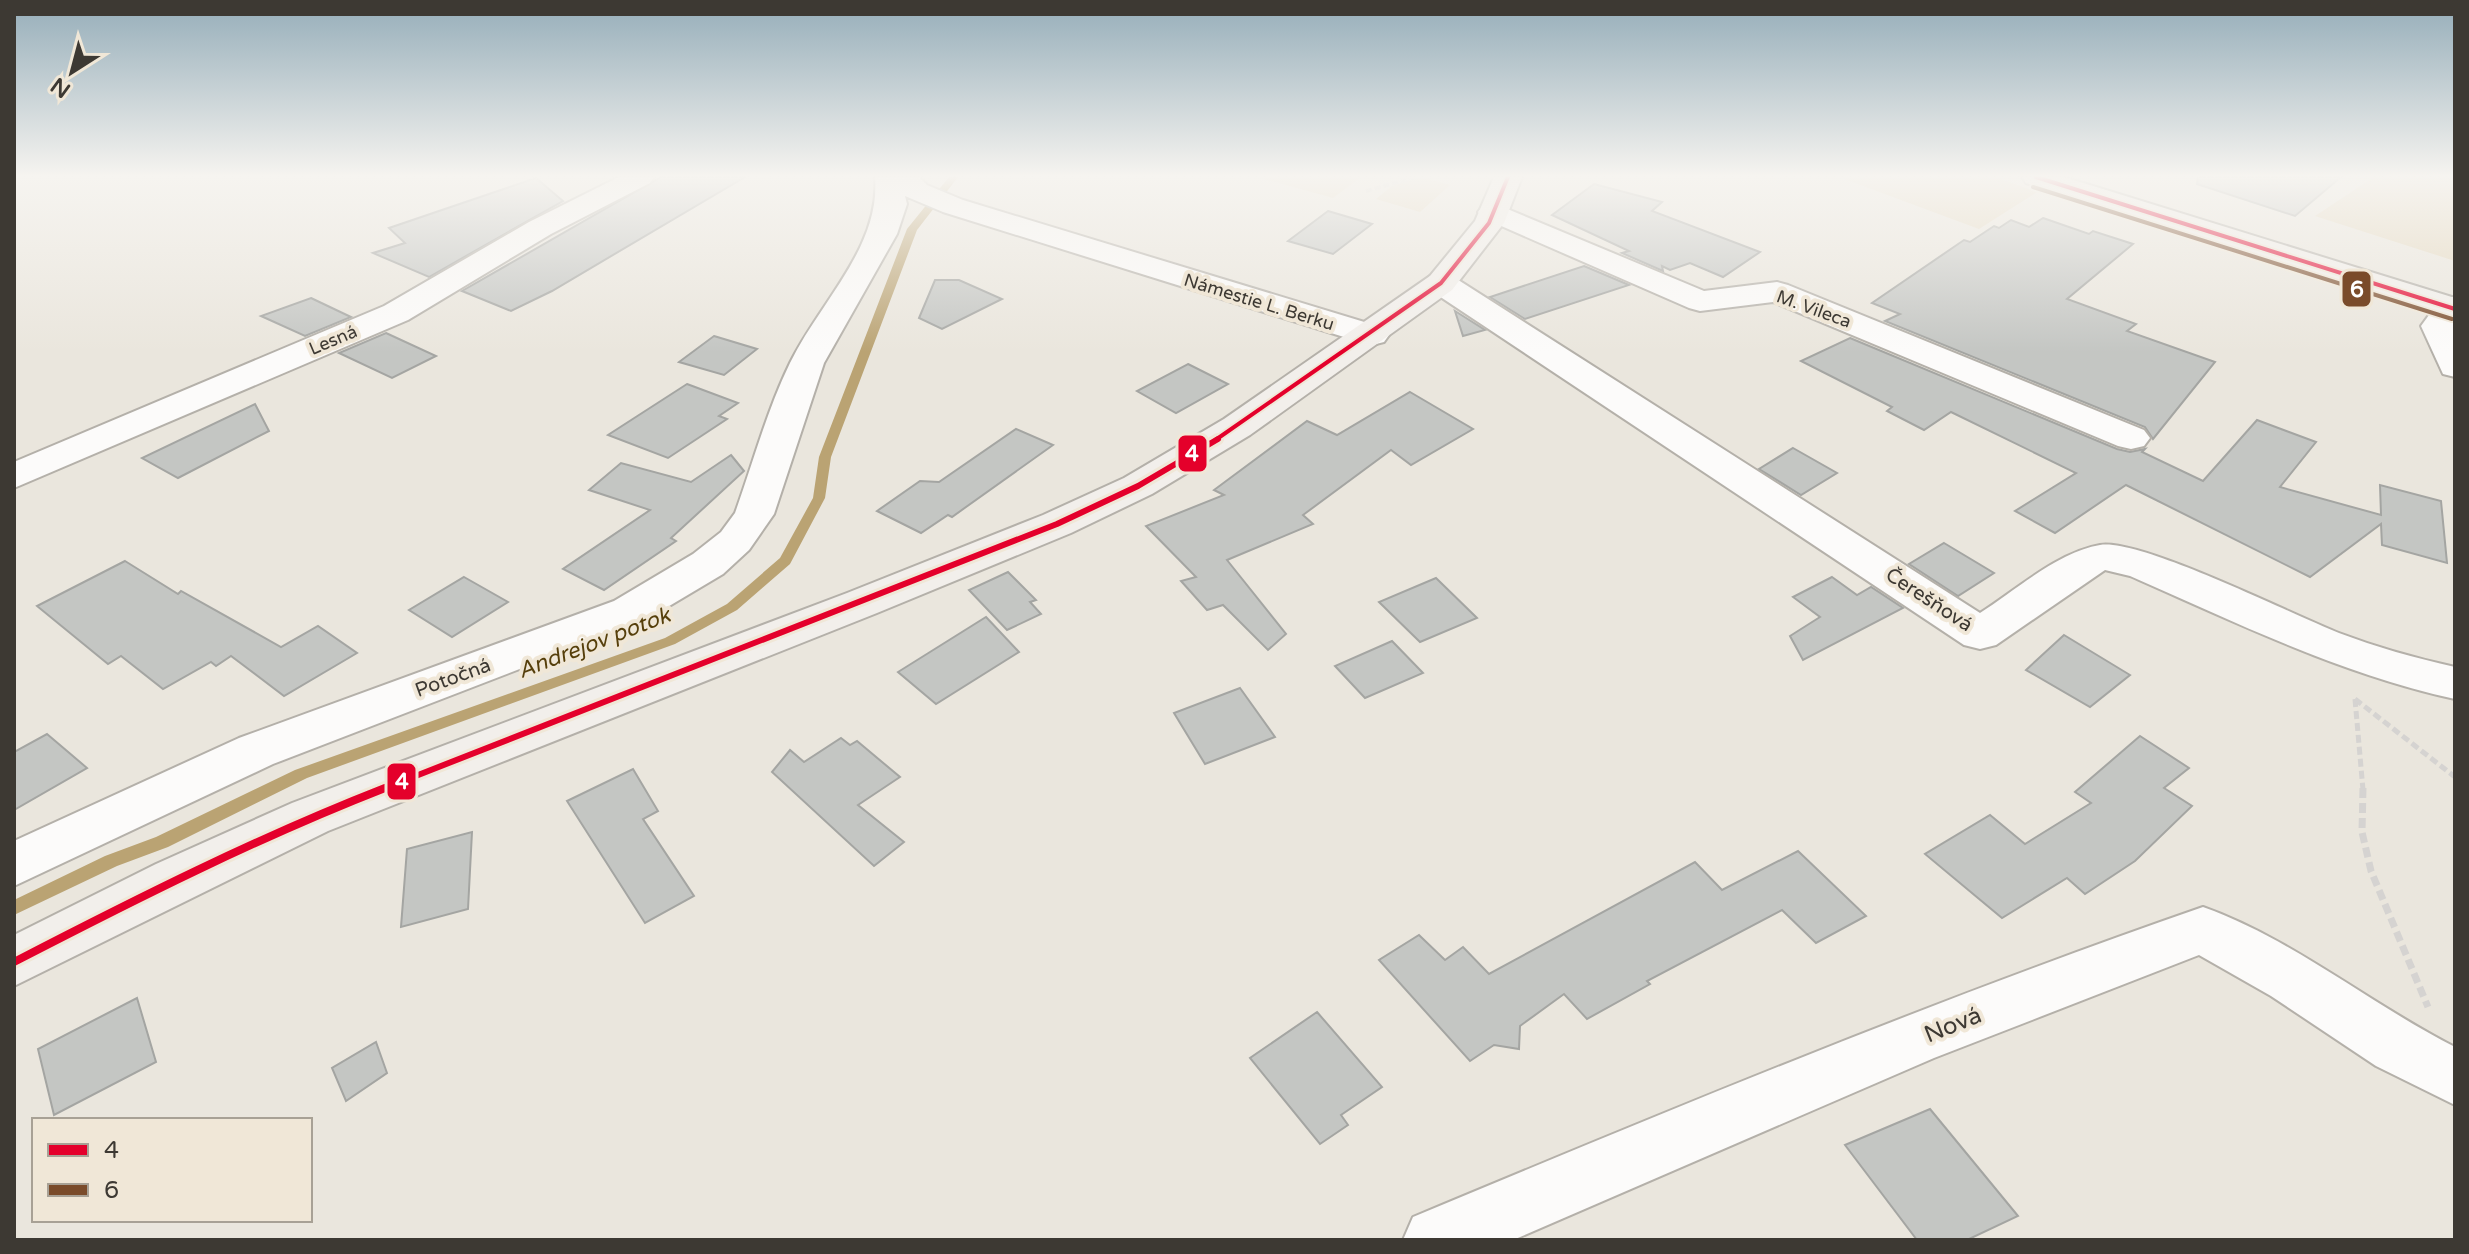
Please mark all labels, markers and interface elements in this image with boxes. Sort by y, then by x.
north arrow [32,32,112,112]
text: N [46,72,76,103]
street label: Námestie L. Berku [1181,269,1337,335]
line badge: 6 [2341,270,2372,308]
text: 6 [2350,277,2364,303]
street label: M. Vileca [1774,285,1854,333]
street label: Lesná [306,320,360,360]
line badge: 4 [1177,434,1208,473]
text: 4 [1185,441,1199,467]
street label: Čerešňová [1881,562,1978,637]
water label: Andrejov potok [514,601,676,684]
street label: Potočná [412,653,494,703]
line badge: 4 [386,762,417,801]
text: 4 [395,769,409,795]
street label: Nová [1920,1000,1986,1050]
legend [32,1118,312,1222]
text: 4 [104,1136,119,1165]
text: 6 [104,1176,119,1205]

